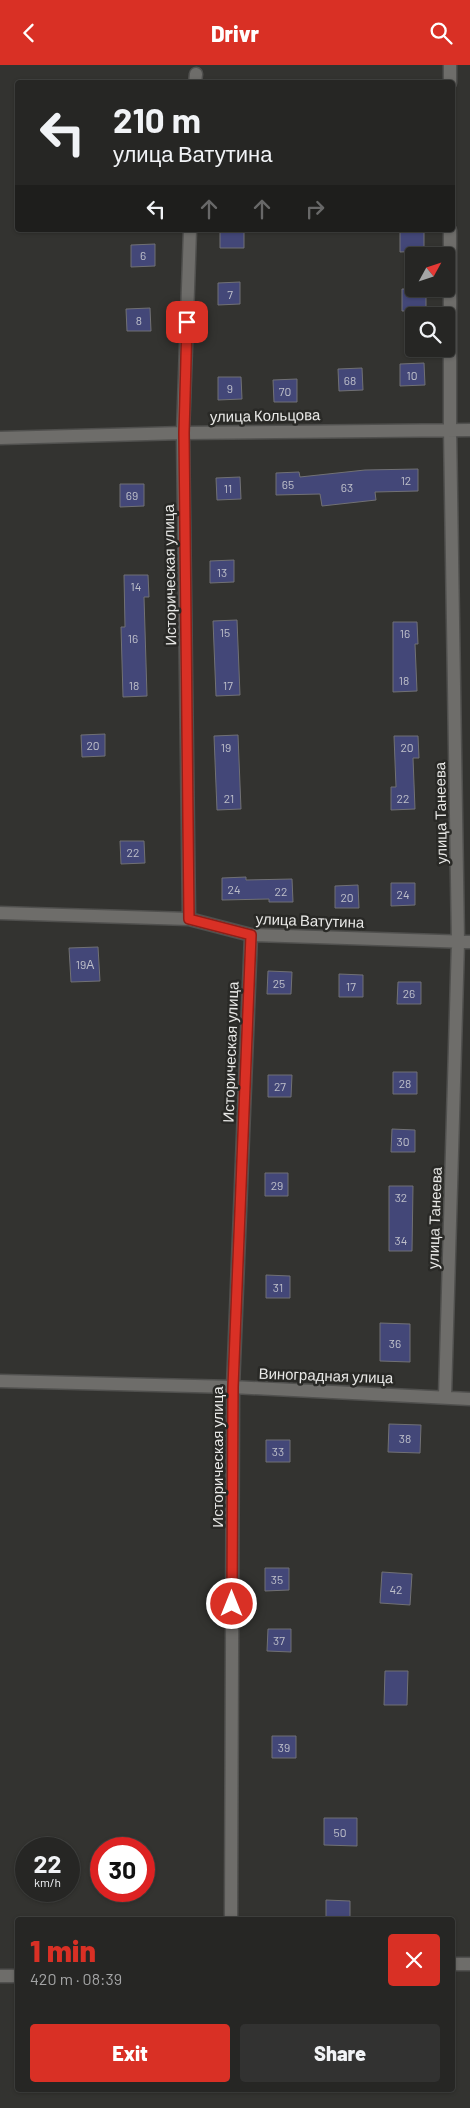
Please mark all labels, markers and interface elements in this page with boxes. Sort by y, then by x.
icon: back [15,19,43,47]
icon: search [427,19,455,47]
text: Drivr [211,20,259,46]
text: 210 m [113,98,201,140]
icon: left [30,100,95,165]
text: улица Ватутина [113,140,272,166]
icon: left [142,195,170,223]
icon: ahead [195,195,223,223]
icon: ahead [248,195,276,223]
icon: right [301,195,329,223]
north arrow [405,247,455,297]
map controls [405,247,455,357]
house number: 6 [140,248,146,262]
house number: 7 [227,287,233,301]
pin [166,301,208,343]
button: search [405,307,455,357]
icon: arrive [173,308,201,336]
house number: 8 [136,313,142,327]
house number: 10 [407,368,417,382]
house number: 68 [344,373,356,387]
house number: 9 [227,381,233,395]
house number: 70 [279,384,291,398]
street label: улица Кольцова [210,405,321,425]
house number: 12 [401,473,411,487]
house number: 65 [282,477,294,491]
house number: 63 [341,480,353,494]
house number: 11 [224,481,232,495]
house number: 69 [126,488,138,502]
street label: Историческая улица [159,504,179,646]
house number: 13 [217,565,227,579]
house number: 14 [131,579,141,593]
house number: 15 [220,625,230,639]
house number: 16 [400,626,410,640]
house number: 16 [128,631,138,645]
house number: 18 [399,673,409,687]
house number: 18 [129,678,139,692]
house number: 17 [223,678,233,692]
house number: 20 [86,738,100,752]
house number: 19 [221,740,231,754]
house number: 20 [400,740,414,754]
street label: улица Танеева [430,761,450,864]
house number: 21 [224,791,234,805]
house number: 22 [397,791,409,805]
house number: 22 [127,845,139,859]
house number: 24 [227,882,241,896]
house number: 22 [275,884,287,898]
house number: 24 [396,887,410,901]
house number: 20 [340,890,354,904]
street label: улица Ватутина [255,909,365,931]
house number: 19А [76,957,94,971]
house number: 25 [273,976,285,990]
house number: 17 [346,979,356,993]
street label: Историческая улица [219,980,241,1123]
house number: 26 [403,986,415,1000]
house number: 28 [399,1076,411,1090]
house number: 27 [274,1079,286,1093]
house number: 30 [397,1134,409,1148]
street label: улица Танеева [423,1166,445,1269]
house number: 29 [271,1178,283,1192]
house number: 32 [395,1190,407,1204]
house number: 34 [395,1233,407,1247]
house number: 31 [273,1280,283,1294]
house number: 36 [389,1336,401,1350]
street label: Виноградная улица [258,1364,394,1386]
street label: Историческая улица [208,1386,226,1528]
house number: 38 [399,1431,411,1445]
house number: 33 [272,1444,284,1458]
house number: 35 [271,1572,283,1586]
position arrow [205,1577,257,1629]
house number: 42 [389,1582,403,1596]
house number: 37 [273,1633,285,1647]
house number: 39 [278,1740,290,1754]
house number: 50 [334,1825,346,1839]
speed limit sign: 30 [90,1837,155,1902]
text: 22 [33,1848,62,1878]
text: km/h [34,1875,61,1889]
text: 1 min [30,1932,96,1968]
button: close [388,1934,440,1986]
text: 420 m · 08:39 [30,1969,122,1988]
button: Exit [30,2024,230,2082]
button: Share [240,2024,440,2082]

